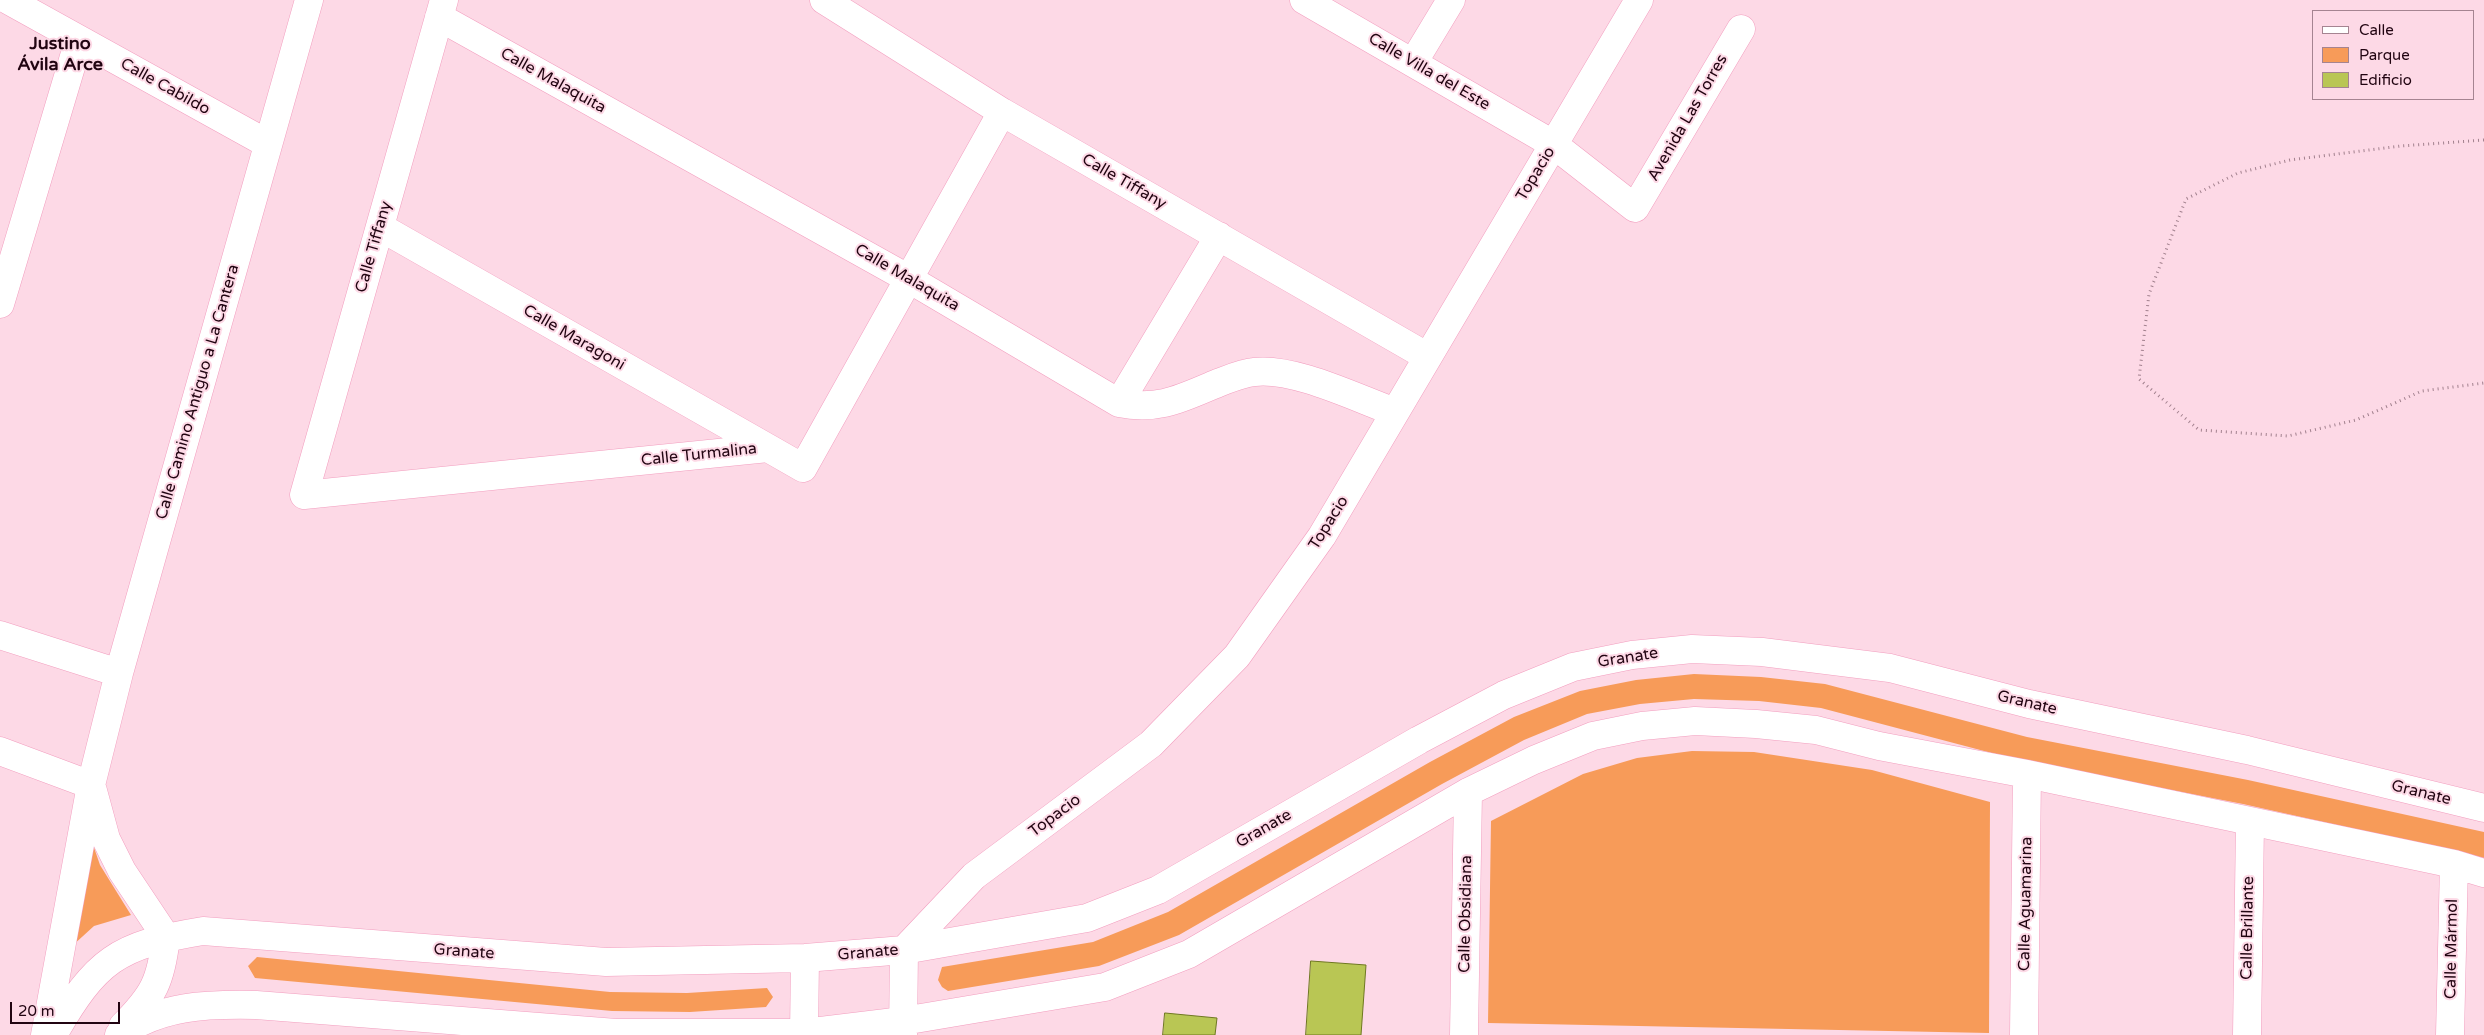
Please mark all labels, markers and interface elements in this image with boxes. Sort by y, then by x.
legend [2312,10,2474,100]
text: Calle [2359,21,2394,39]
street label: Calle Villa del Este [1365,29,1493,115]
district label: Justino Ávila Arce [17,33,103,76]
street label: Calle Malaquita [497,44,609,118]
text: Parque [2359,46,2410,64]
street label: Avenida Las Torres [1644,51,1732,185]
street label: Calle Cabildo [117,55,213,119]
text: Edificio [2359,71,2412,89]
street label: Topacio [1512,143,1560,205]
street label: Calle Tiffany [1078,150,1170,214]
street label: Calle Tiffany [352,199,396,295]
street label: Calle Malaquita [851,240,963,316]
street label: Calle Camino Antiguo a La Cantera [152,262,244,522]
street label: Calle Maragoni [520,301,628,375]
street label: Calle Turmalina [640,439,758,471]
street label: Topacio [1305,493,1353,553]
street label: Granate [1596,644,1660,672]
street label: Granate [1995,687,2059,719]
street label: Granate [2389,776,2453,810]
street label: Topacio [1025,790,1085,842]
street label: Granate [1233,805,1295,853]
street label: Calle Aguamarina [2015,837,2037,971]
street label: Calle Obsidiana [1455,855,1477,973]
street label: Calle Brillante [2237,876,2259,980]
street label: Calle Mármol [2442,899,2462,999]
street label: Granate [433,940,495,964]
street label: Granate [837,941,899,965]
scale bar [12,992,122,1024]
text: 20 m [18,1002,55,1020]

